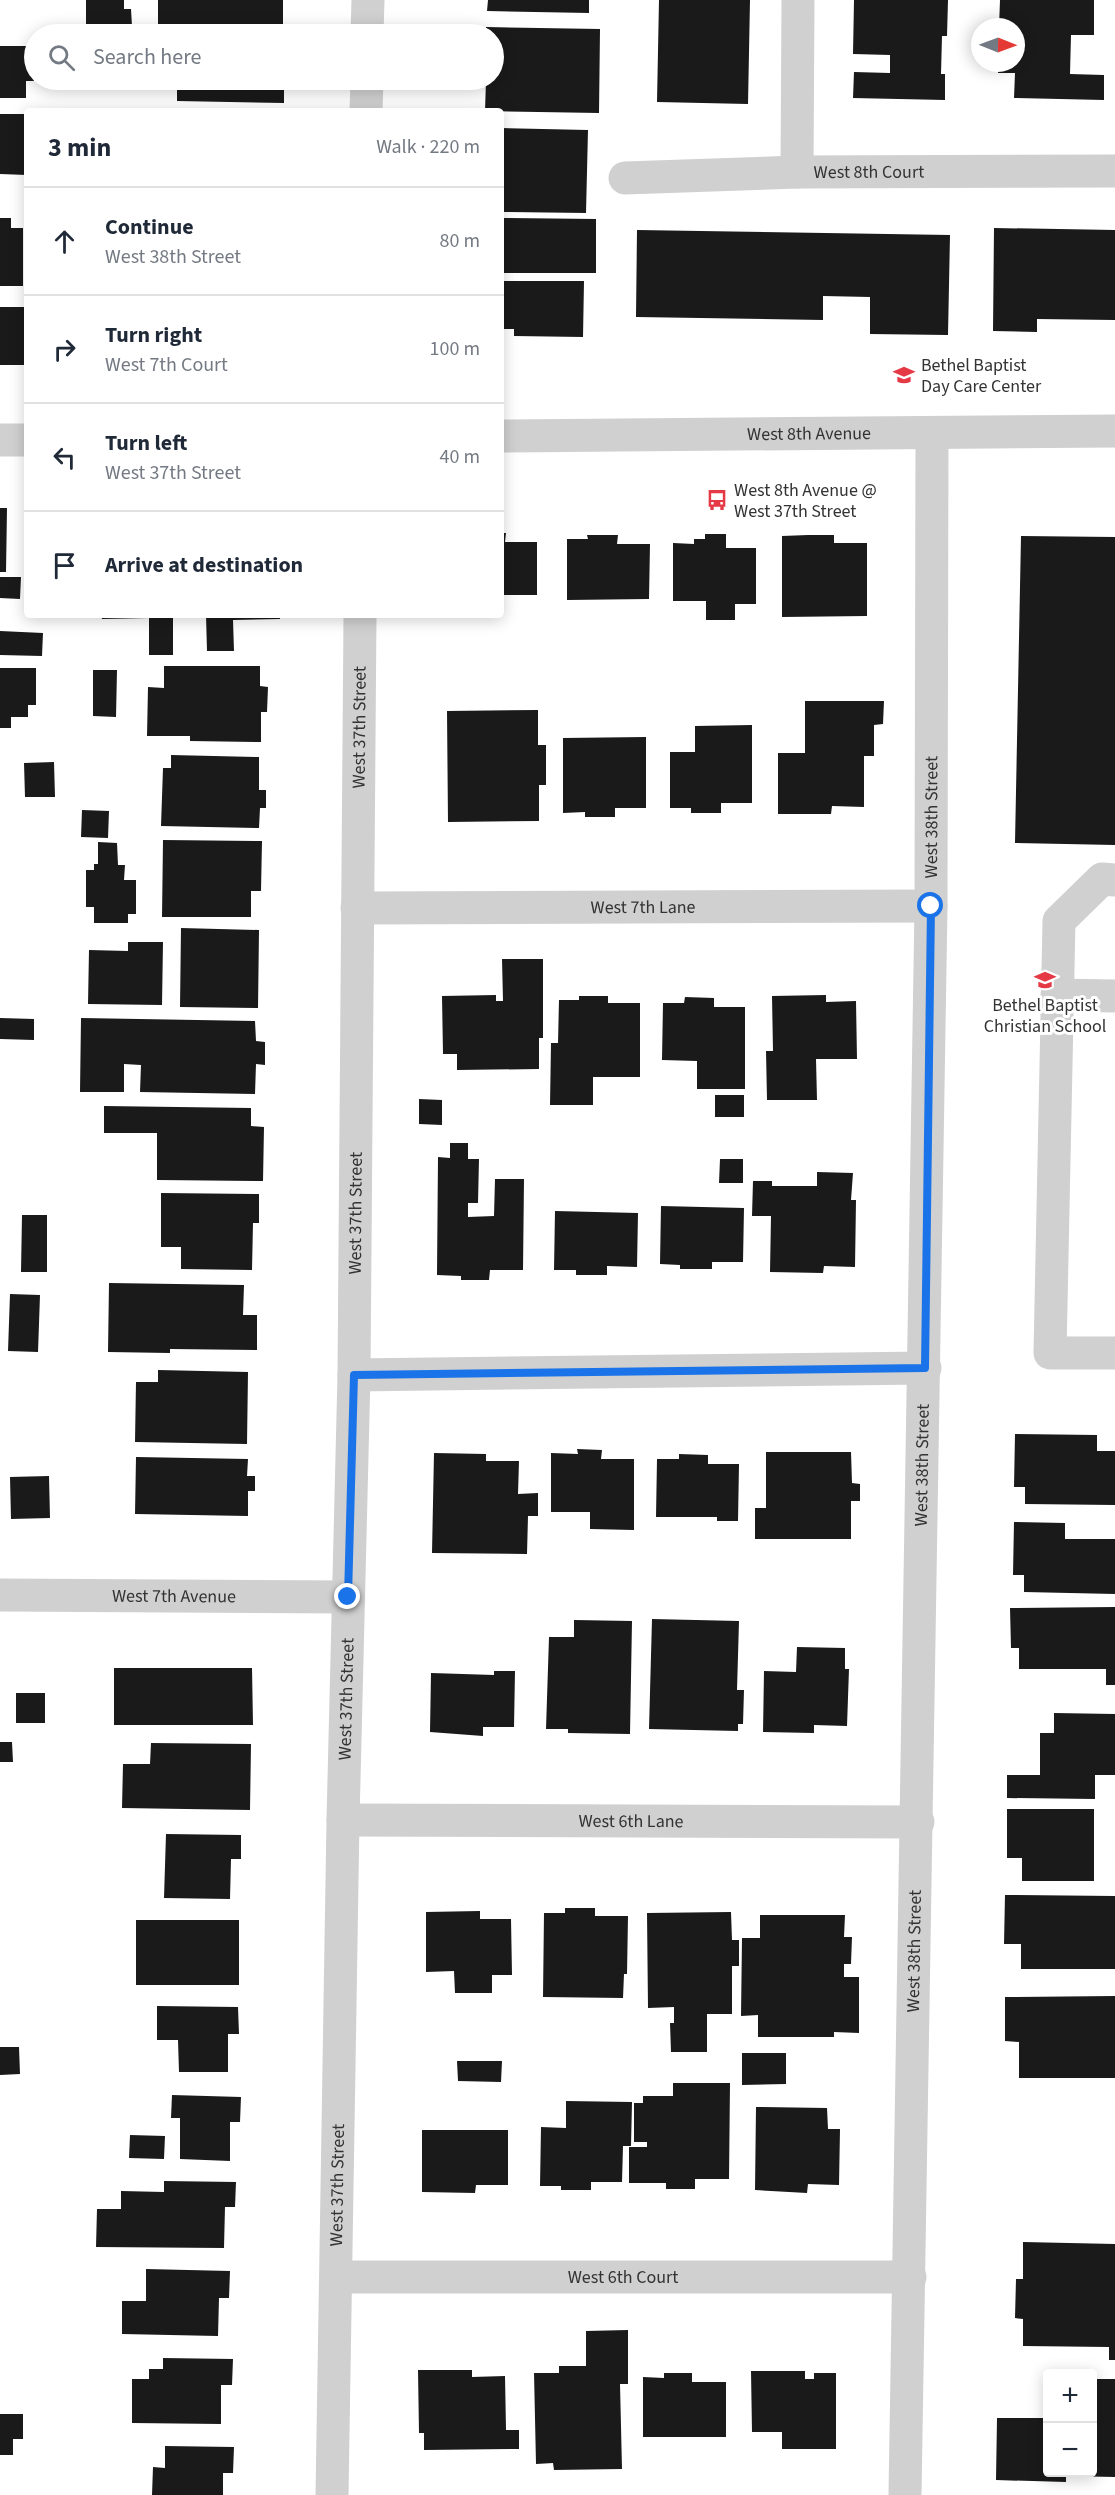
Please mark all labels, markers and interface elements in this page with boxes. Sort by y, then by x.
north arrow [971,18,1025,72]
search box [24,24,504,90]
icon: search [45,41,78,74]
text: Search here [93,41,201,73]
text: 3 min [48,129,111,166]
text: Walk · 220 m [376,133,480,161]
street label: West 8th Court [814,160,924,185]
text: Continue [105,211,194,243]
icon: ahead [48,225,81,258]
text: 80 m [440,227,480,255]
text: West 38th Street [105,243,241,271]
text: Turn right [105,319,202,351]
icon: right [48,333,81,366]
text: 100 m [430,335,480,363]
text: West 7th Court [105,351,228,379]
place label: Bethel Baptist Day Care Center [921,353,1042,399]
school or university icon: Bethel Baptist Day Care Center [892,363,916,387]
street label: West 8th Avenue [747,421,871,447]
text: Turn left [105,427,187,459]
icon: left [48,441,81,474]
text: 40 m [440,443,480,471]
text: West 37th Street [105,459,241,487]
place label: West 8th Avenue @ West 37th Street [734,478,877,524]
bus stop icon: West 8th Avenue @ West 37th Street [705,488,729,512]
icon: arrive [48,549,81,582]
text: Arrive at destination [105,549,303,581]
street label: West 37th Street [347,666,373,789]
street label: West 38th Street [919,756,944,879]
route start [917,892,943,918]
street label: West 7th Lane [590,895,696,920]
school or university icon: Bethel Baptist Christian School [1033,968,1057,992]
place label: Bethel Baptist Christian School [984,993,1106,1039]
street label: West 37th Street [343,1152,369,1275]
street label: West 38th Street [909,1404,936,1527]
route end [334,1583,360,1609]
street label: West 7th Avenue [112,1584,236,1609]
street label: West 37th Street [332,1638,360,1761]
street label: West 6th Lane [578,1809,684,1834]
street label: West 38th Street [901,1890,928,2013]
street label: West 37th Street [324,2124,351,2247]
street label: West 6th Court [568,2265,678,2290]
map controls [1043,2369,1097,2477]
button: + [1043,2369,1097,2423]
button: − [1043,2423,1097,2477]

